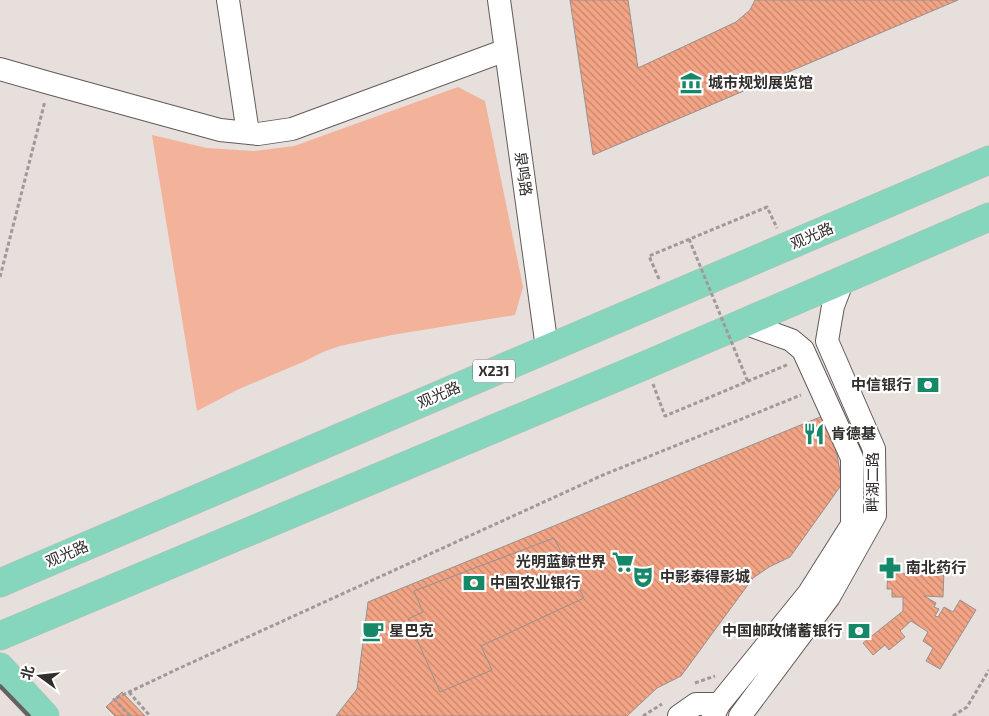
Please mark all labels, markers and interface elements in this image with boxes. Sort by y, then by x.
museum icon: 城市规划展览馆 [678,70,704,96]
place label: 城市规划展览馆 [708,73,813,91]
street label: 泉鸣路 [512,150,536,197]
street label: 观光路 [787,218,836,252]
road number: X231 [473,360,515,382]
bank icon: 中信银行 [915,372,941,398]
place label: 中信银行 [851,375,911,393]
street label: 观光路 [414,377,463,411]
restaurant icon: 肯德基 [801,421,827,447]
place label: 肯德基 [831,424,876,442]
street label: 畔湖二路 [863,452,881,512]
street label: 观光路 [42,536,91,570]
supermarket icon: 光明蓝鲸世界 [610,549,636,575]
place label: 光明蓝鲸世界 [516,552,606,570]
pharmacy icon: 南北药行 [877,555,903,581]
place label: 南北药行 [906,558,966,576]
theatre icon: 中影泰得影城 [630,564,656,590]
place label: 中影泰得影城 [660,567,750,585]
bank icon: 中国农业银行 [461,570,487,596]
place label: 中国农业银行 [490,573,580,591]
cafe icon: 星巴克 [360,618,386,644]
bank icon: 中国邮政储蓄银行 [846,618,872,644]
place label: 星巴克 [389,621,434,639]
place label: 中国邮政储蓄银行 [722,621,842,639]
north arrow [15,651,65,701]
text: 北 [17,664,37,681]

